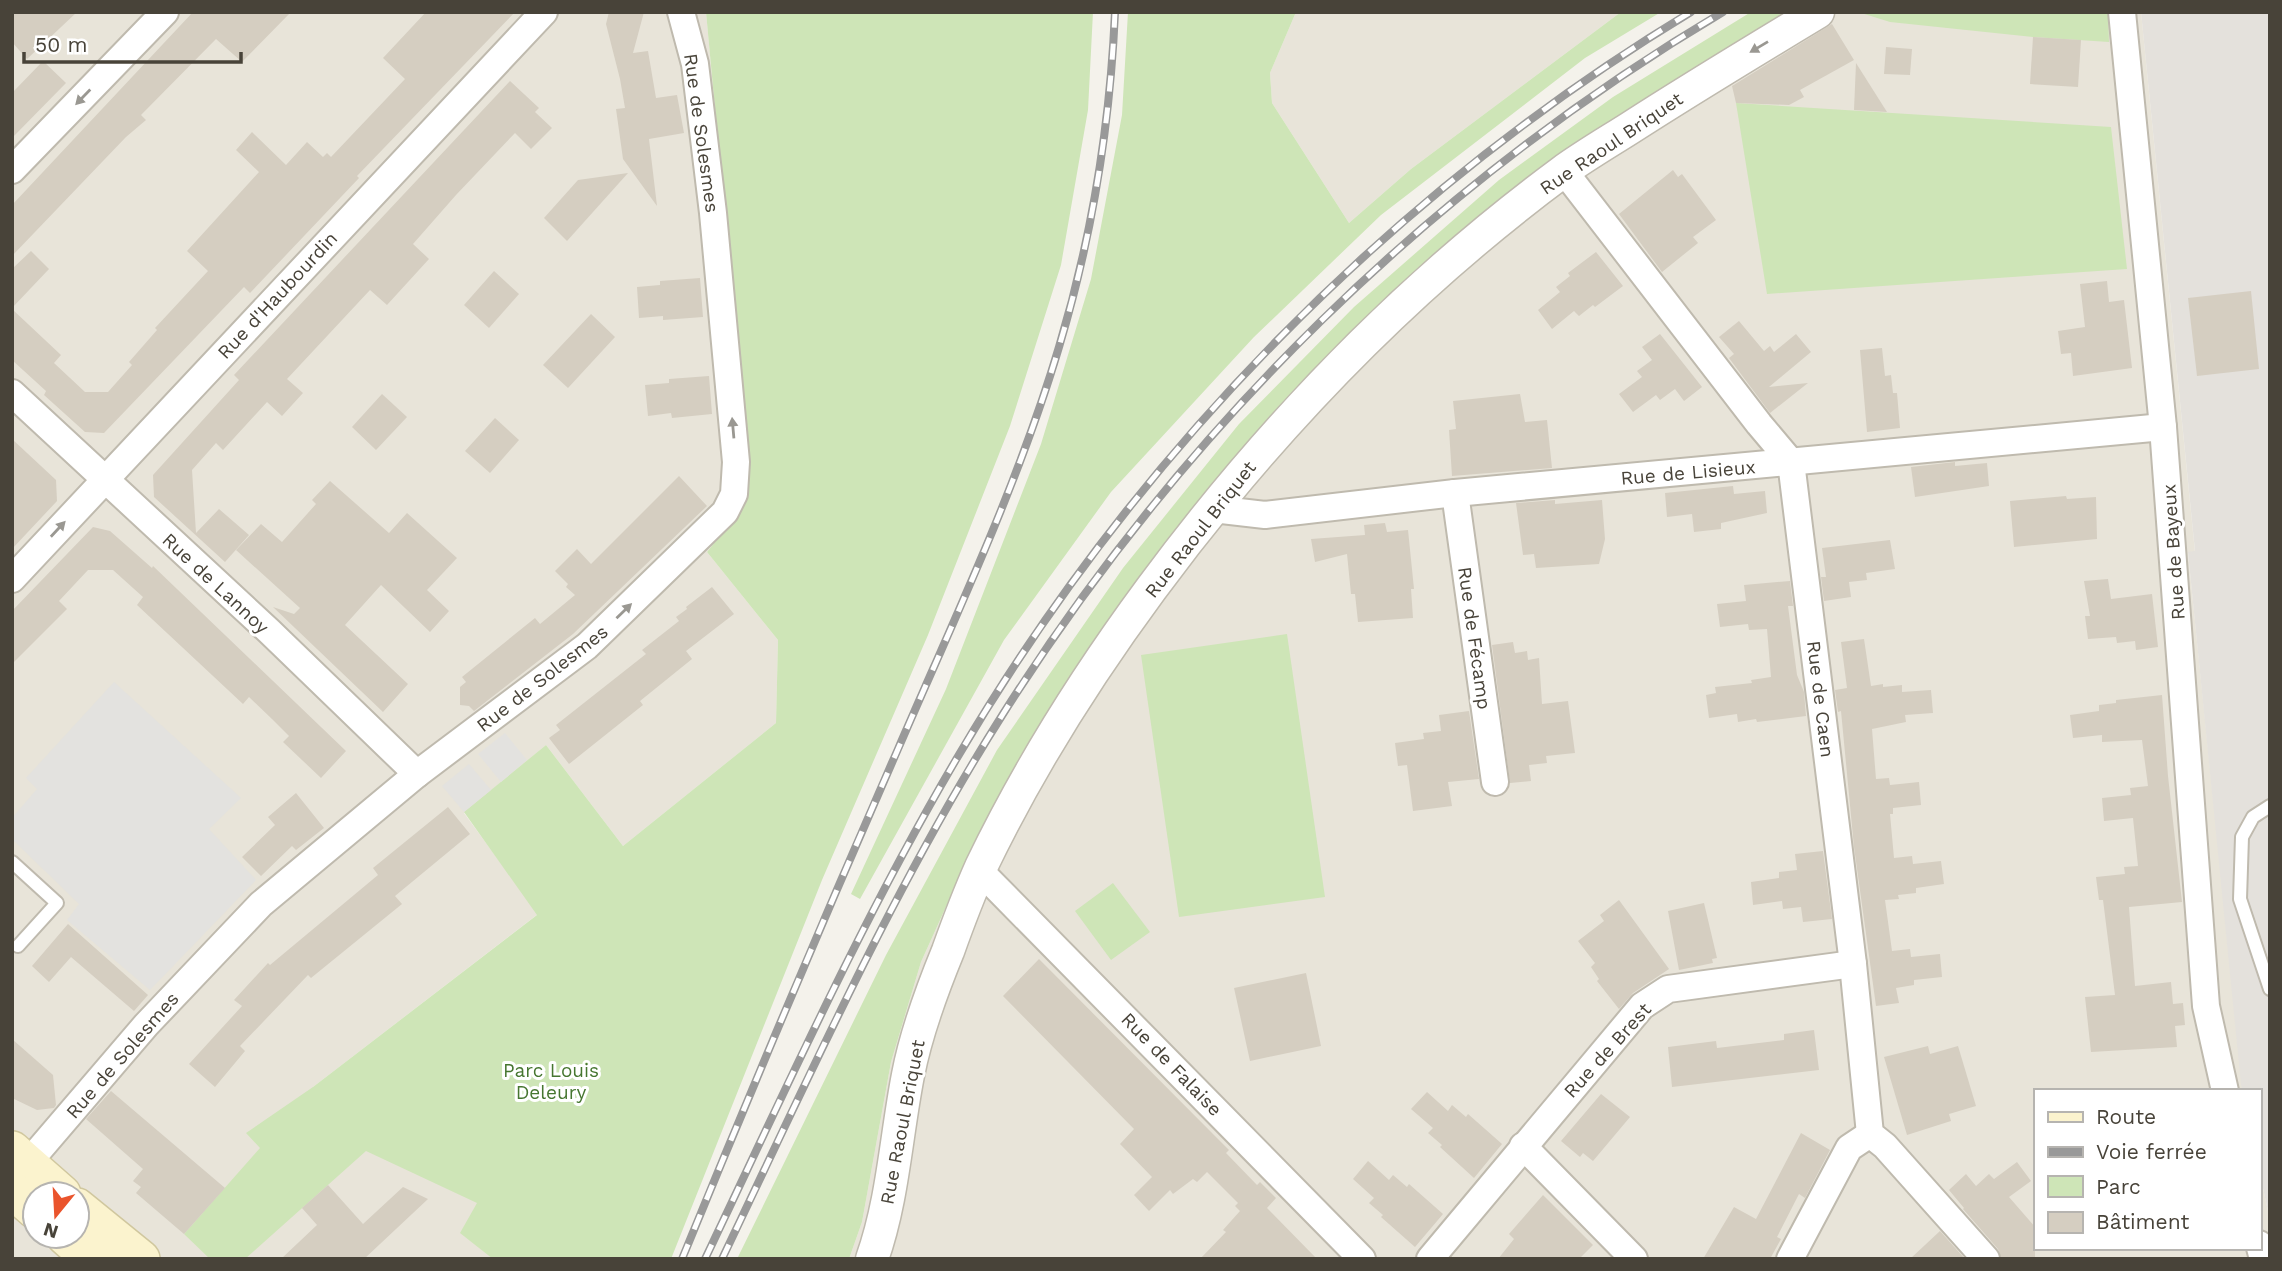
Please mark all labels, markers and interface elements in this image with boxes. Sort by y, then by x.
scale bar [24,21,242,65]
text: 50 m [35,32,87,57]
one-way arrow [1750,41,1769,54]
street label: Rue de Solesmes [679,52,724,214]
street label: Rue Raoul Briquet [1536,87,1687,200]
one-way arrow [75,88,92,105]
street label: Rue d'Haubourdin [213,227,342,364]
one-way arrow [727,417,738,439]
street label: Rue de Lisieux [1620,455,1756,490]
street label: Rue Raoul Briquet [1140,456,1261,602]
street label: Rue de Bayeux [2157,483,2190,621]
one-way arrow [50,521,66,538]
street label: Rue de Lannoy [158,528,274,639]
street label: Rue de Fécamp [1453,565,1496,711]
one-way arrow [615,603,632,619]
street label: Rue de Solesmes [472,620,613,737]
street label: Rue de Caen [1802,639,1839,759]
street label: Rue de Solesmes [61,987,184,1123]
street label: Rue de Brest [1559,998,1656,1103]
street label: Rue de Falaise [1117,1008,1227,1121]
street label: Rue Raoul Briquet [875,1038,930,1206]
park label: Parc Louis Deleury [503,1059,599,1104]
legend [2034,1089,2261,1250]
text: Route [2096,1104,2156,1129]
text: Voie ferrée [2096,1139,2207,1164]
text: Parc [2096,1174,2141,1199]
north arrow [21,1180,91,1250]
text: Bâtiment [2096,1209,2190,1234]
text: N [41,1218,61,1244]

